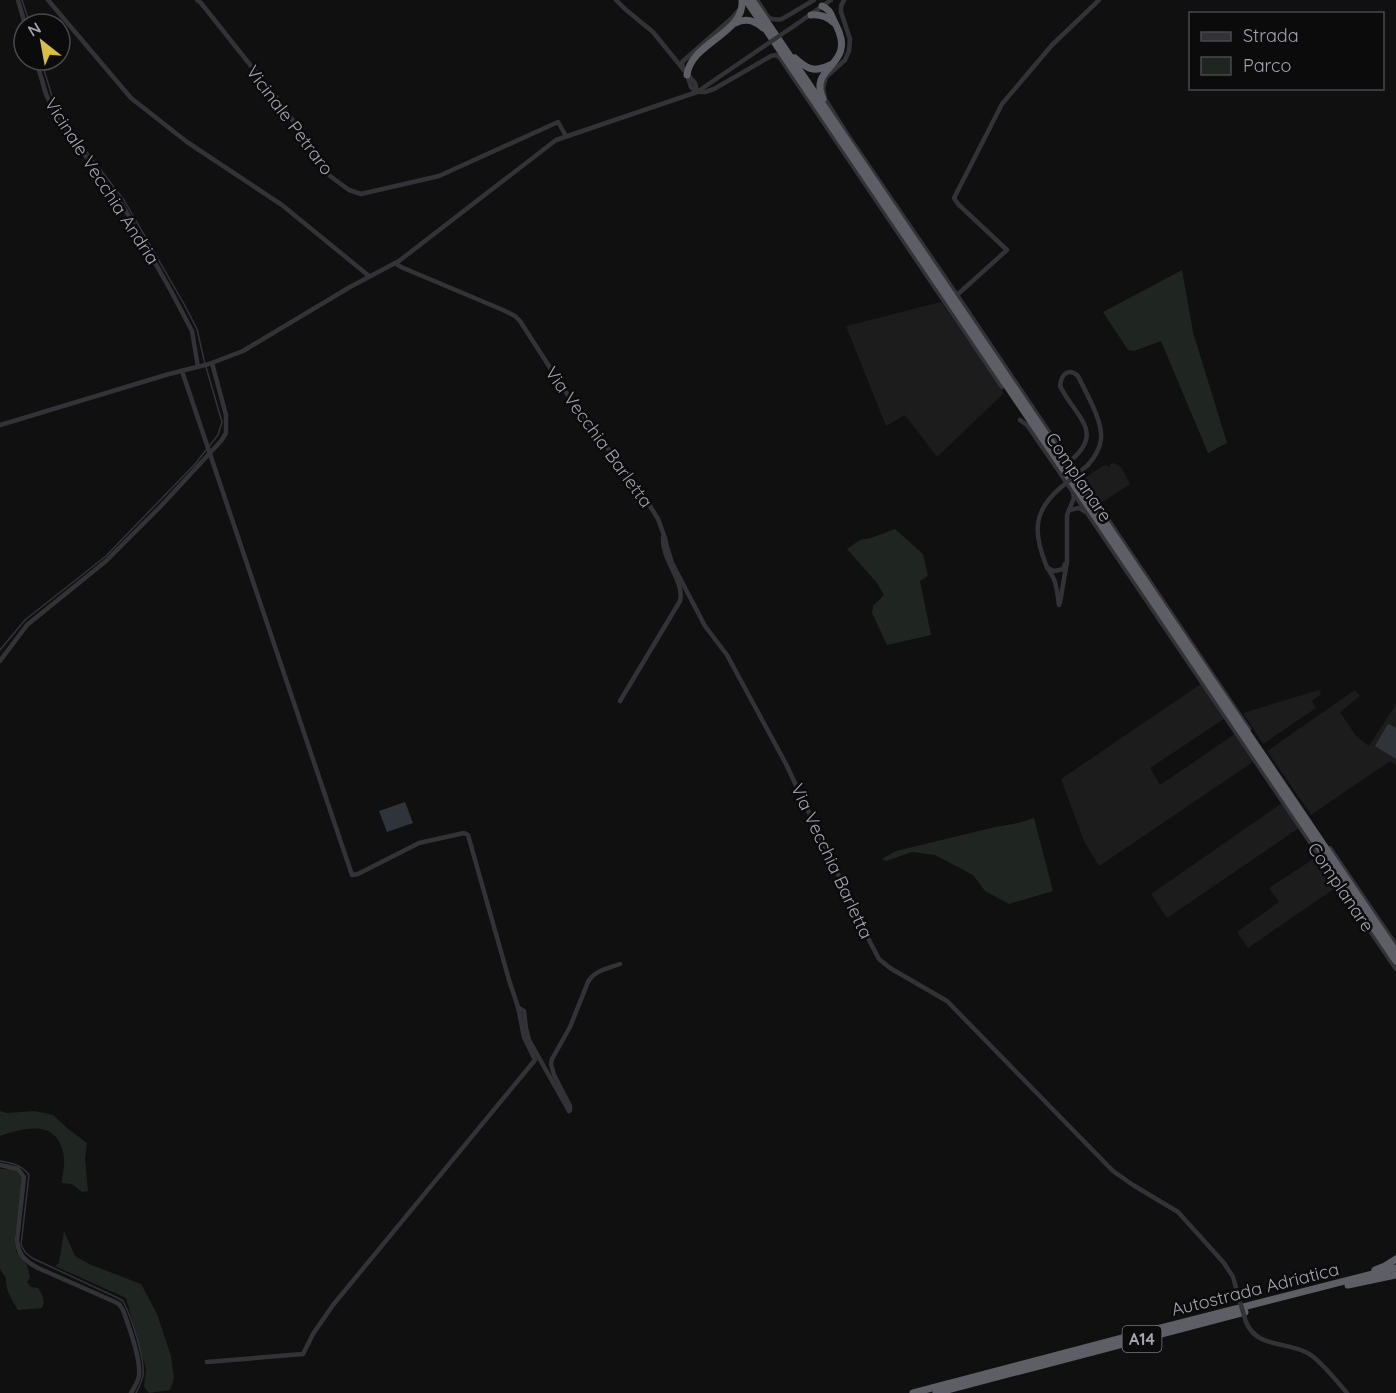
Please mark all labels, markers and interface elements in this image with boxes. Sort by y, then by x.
north arrow [12,12,72,72]
legend [1189,12,1384,90]
text: N [24,18,44,41]
text: Strada [1243,24,1299,47]
text: Parco [1243,54,1291,77]
street label: Vicinale Petraro [241,61,339,179]
street label: Vicinale Vecchia Andria [39,93,165,269]
street label: Via Vecchia Barletta [540,362,658,512]
street label: Complanare [1041,428,1117,526]
street label: Via Vecchia Barletta [786,780,878,942]
street label: Complanare [1303,838,1379,936]
street label: Autostrada Adriatica [1169,1257,1341,1321]
road number: A14 [1122,1326,1162,1352]

